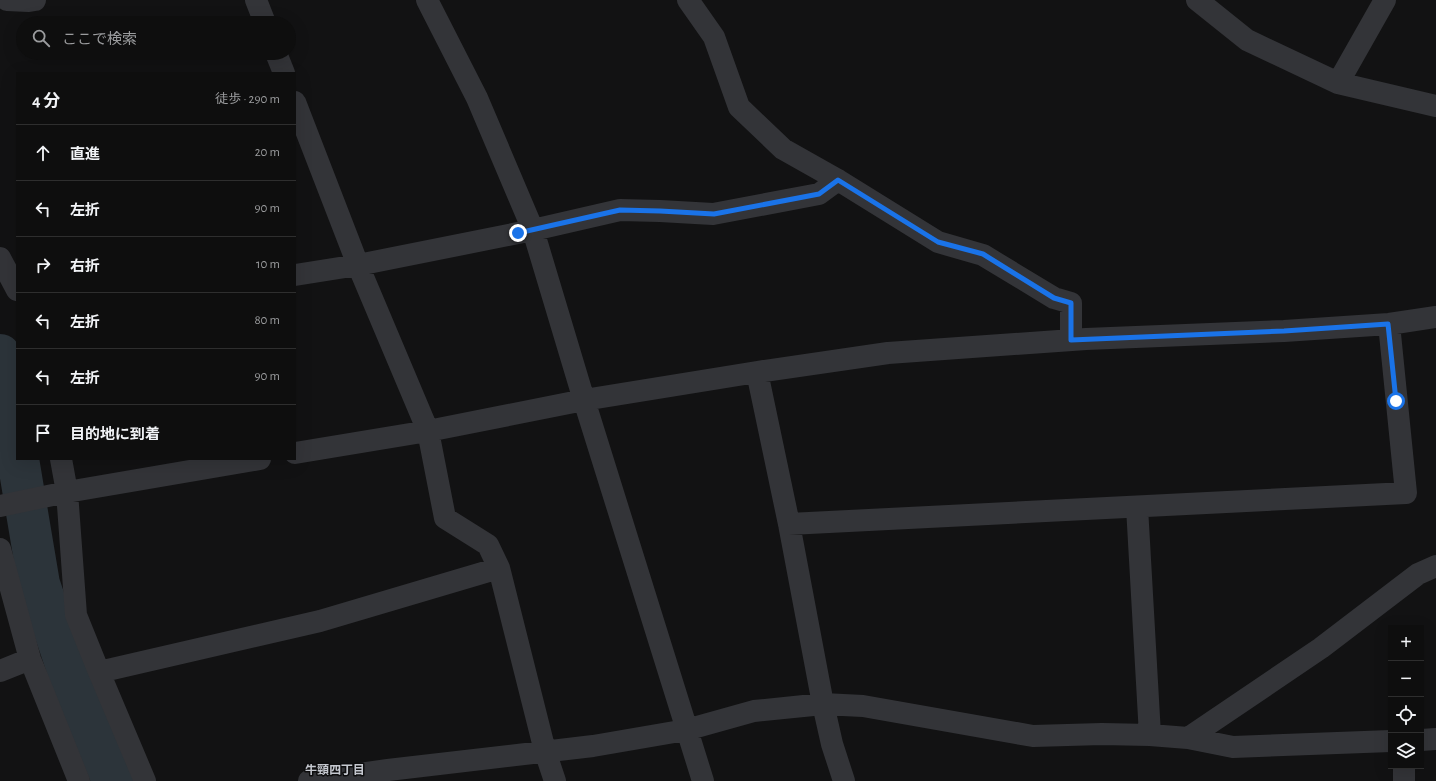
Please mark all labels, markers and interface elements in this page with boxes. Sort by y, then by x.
search box [16,16,296,60]
icon: search [30,27,52,49]
text: ここで検索 [62,32,137,47]
text: 4 分 [32,92,60,109]
text: 徒歩 · 290 m [215,93,280,106]
icon: ahead [32,142,54,164]
text: 20 m [255,146,280,159]
text: 直進 [70,147,100,162]
icon: left [32,198,54,220]
text: 90 m [254,202,280,215]
text: 左折 [70,203,100,218]
route end [509,224,527,242]
icon: right [32,254,54,276]
text: 10 m [256,258,280,271]
text: 右折 [70,259,100,274]
icon: left [32,310,54,332]
text: 80 m [254,314,280,327]
text: 左折 [70,315,100,330]
icon: left [32,366,54,388]
text: 90 m [254,370,280,383]
text: 左折 [70,371,100,386]
route start [1387,392,1405,410]
icon: arrive [32,422,54,444]
text: 目的地に到着 [70,427,160,442]
map controls [1388,625,1424,769]
button: + [1388,625,1424,661]
button: − [1388,661,1424,697]
button: locate [1388,697,1424,733]
button: layers [1388,733,1424,769]
district label: 牛頸四丁目 [305,763,365,776]

